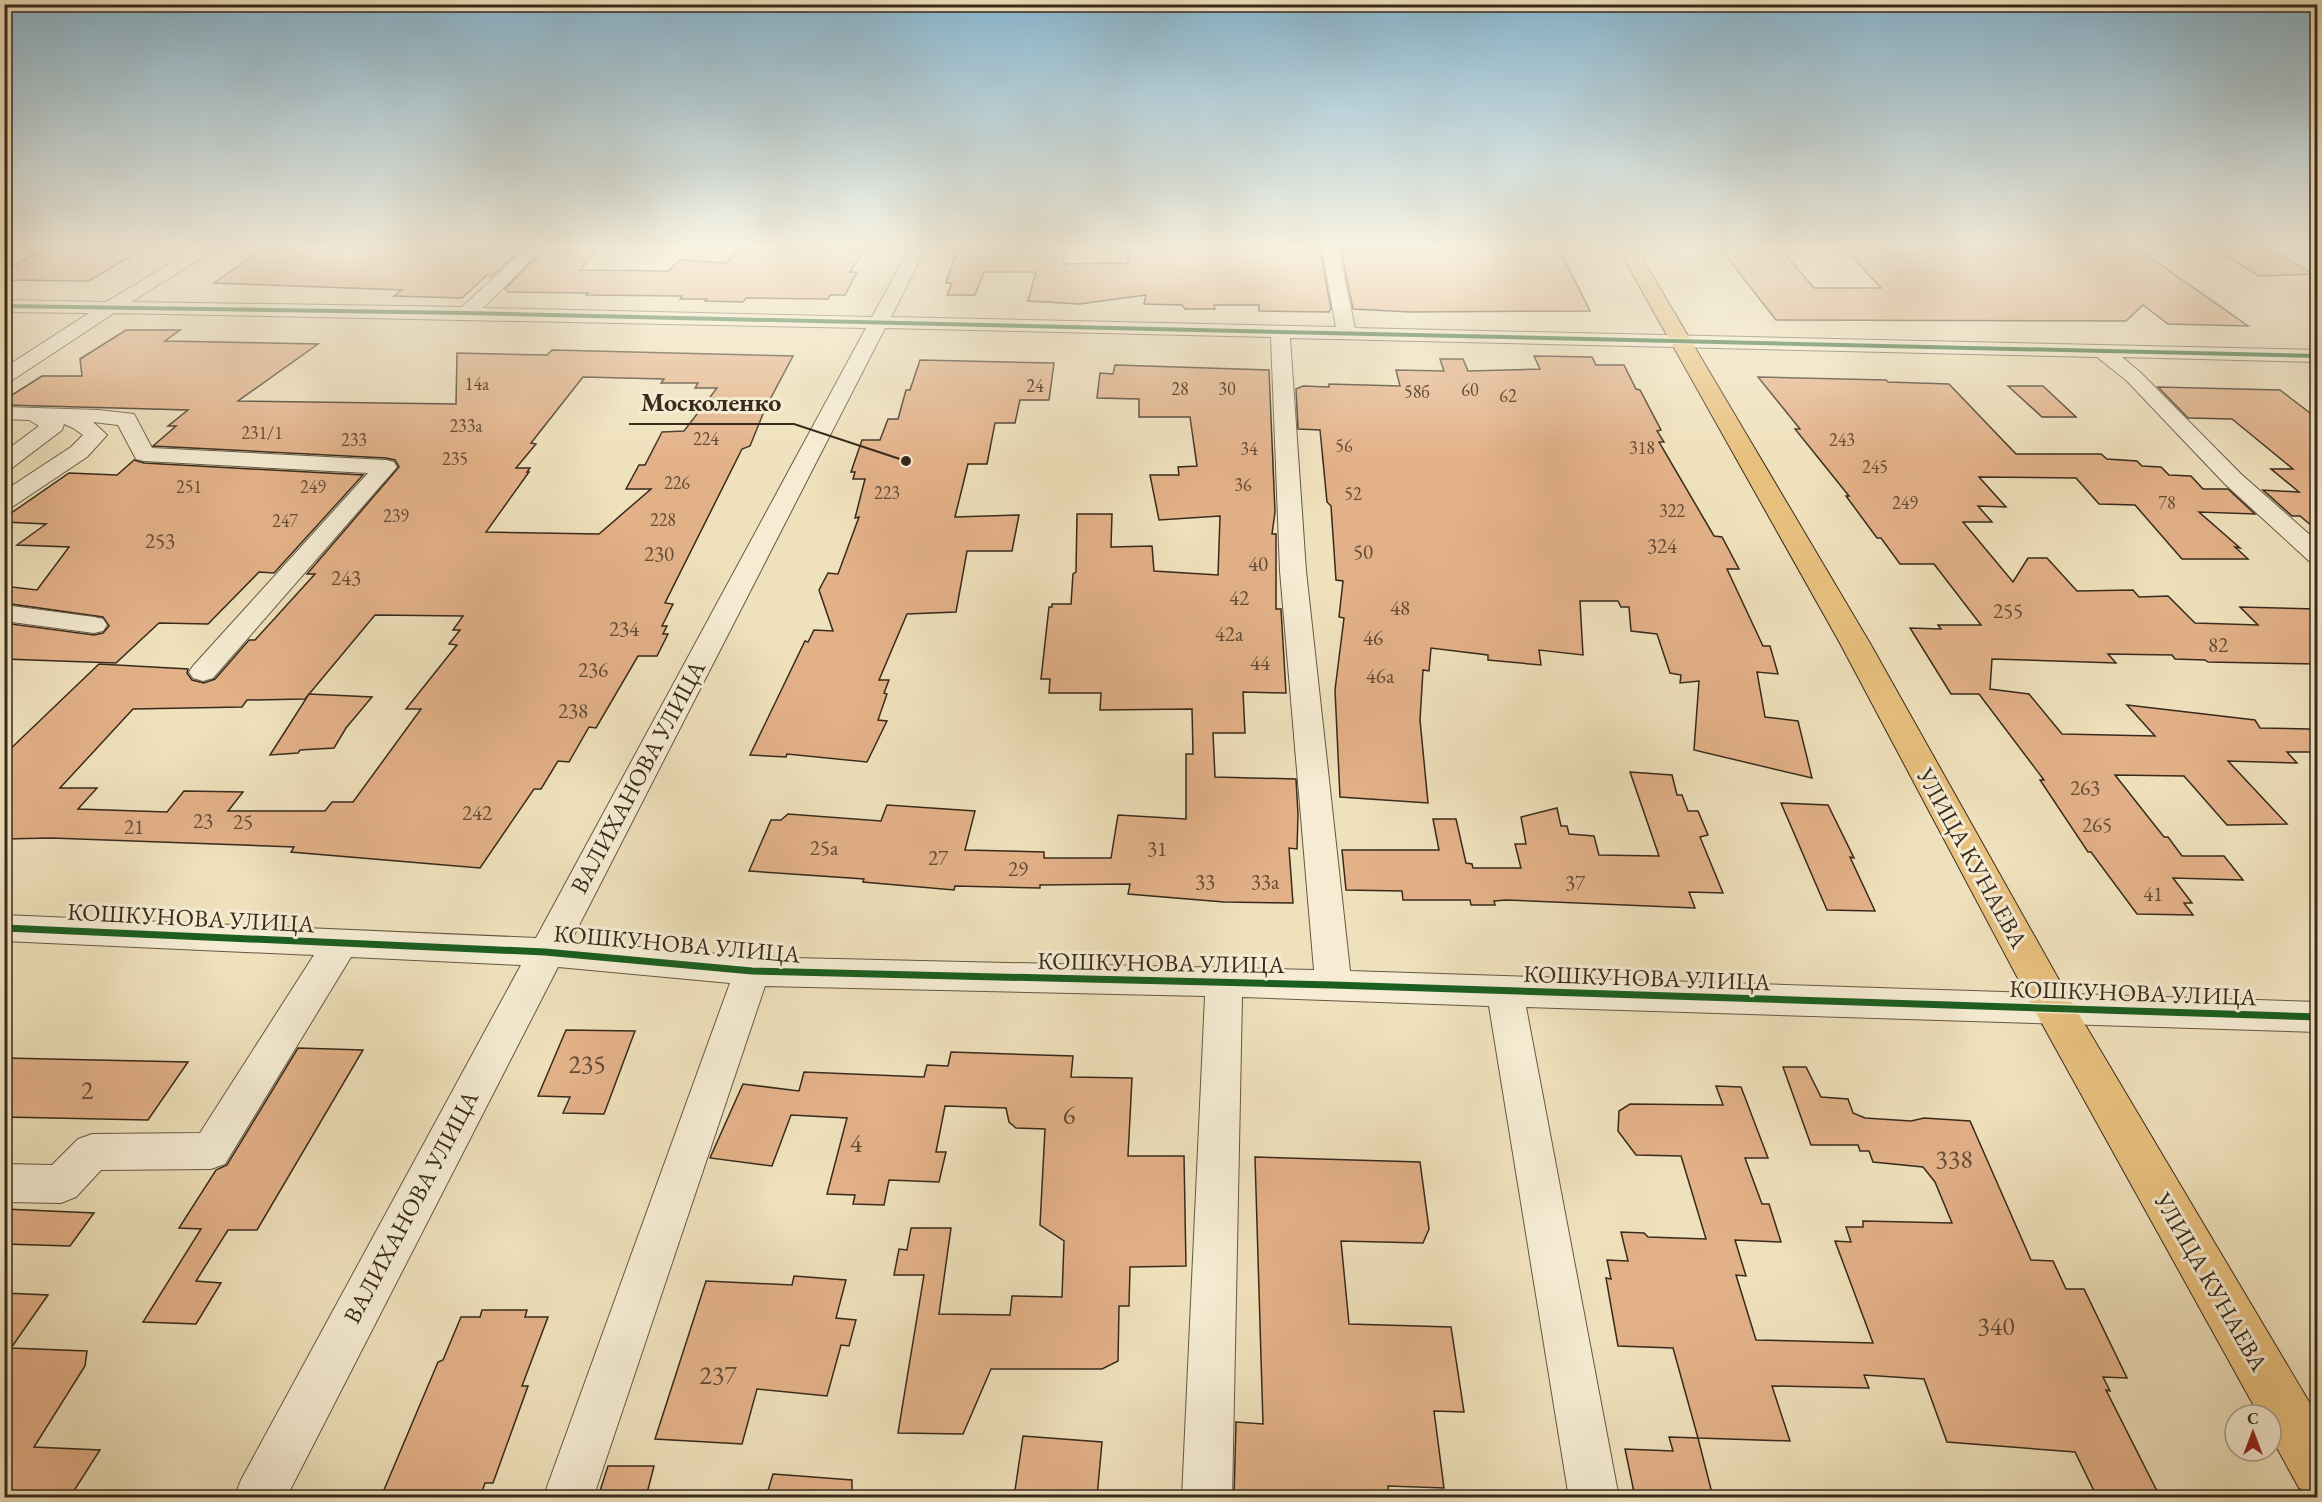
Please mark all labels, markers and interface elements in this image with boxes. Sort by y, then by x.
house number: 14а [465,372,490,395]
house number: 24 [1026,374,1044,397]
house number: 28 [1171,377,1189,400]
house number: 30 [1218,377,1236,400]
house number: 60 [1461,378,1479,401]
callout: Москоленко [629,380,794,424]
house number: 58б [1404,380,1430,403]
house number: 62 [1499,384,1517,407]
text: Москоленко [641,385,781,419]
house number: 233а [449,414,483,437]
house number: 231/1 [241,421,283,444]
house number: 224 [693,427,719,450]
house number: 233 [341,428,367,451]
house number: 243 [1829,428,1855,451]
house number: 56 [1335,434,1353,457]
house number: 318 [1629,436,1655,459]
house number: 34 [1240,437,1258,460]
house number: 235 [442,447,468,470]
house number: 245 [1862,455,1888,478]
house number: 226 [664,471,690,494]
house number: 36 [1234,473,1252,496]
house number: 251 [176,475,202,498]
house number: 249 [300,475,326,498]
house number: 223 [874,481,900,504]
house number: 52 [1344,482,1362,505]
house number: 249 [1892,491,1918,514]
house number: 78 [2158,491,2176,514]
house number: 322 [1659,499,1685,522]
house number: 239 [383,504,409,527]
house number: 228 [650,508,676,531]
house number: 247 [272,509,298,532]
house number: 253 [145,527,175,554]
house number: 324 [1647,532,1678,559]
house number: 50 [1353,538,1373,565]
house number: 230 [644,540,674,567]
house number: 40 [1248,550,1268,577]
house number: 243 [331,564,361,591]
house number: 42 [1229,584,1249,611]
house number: 48 [1390,594,1410,621]
house number: 255 [1993,597,2023,624]
house number: 234 [609,615,640,642]
house number: 42а [1215,620,1244,647]
house number: 46 [1363,624,1383,651]
house number: 82 [2208,631,2228,658]
house number: 44 [1250,649,1271,676]
street label: ВАЛИХАНОВА УЛИЦА [563,655,712,898]
house number: 236 [578,656,608,683]
house number: 46а [1366,662,1395,689]
house number: 238 [558,697,588,724]
street label: УЛИЦА КУНАЕВА [1910,761,2035,954]
house number: 263 [2070,774,2100,801]
house number: 242 [462,799,492,826]
house number: 23 [193,807,213,834]
house number: 25 [233,808,253,835]
house number: 265 [2082,811,2112,838]
house number: 21 [124,813,144,840]
house number: 25а [810,834,839,861]
house number: 31 [1147,835,1167,862]
house number: 27 [928,844,949,871]
house number: 29 [1008,855,1028,882]
house number: 33 [1195,868,1215,895]
house number: 33а [1251,868,1280,895]
house number: 37 [1565,869,1586,896]
house number: 41 [2143,880,2163,907]
street label: КОШКУНОВА УЛИЦА [67,896,316,939]
street label: КОШКУНОВА УЛИЦА [552,917,802,970]
street label: КОШКУНОВА УЛИЦА [1037,945,1285,980]
street label: КОШКУНОВА УЛИЦА [1523,958,1772,997]
street label: КОШКУНОВА УЛИЦА [2009,973,2258,1012]
house number: 235 [568,1047,606,1081]
house number: 2 [81,1073,94,1107]
street label: ВАЛИХАНОВА УЛИЦА [336,1085,485,1328]
house number: 6 [1063,1098,1075,1132]
house number: 4 [850,1126,863,1160]
house number: 338 [1935,1142,1973,1176]
street label: УЛИЦА КУНАЕВА [2147,1186,2275,1377]
house number: 340 [1977,1309,2015,1343]
house number: 237 [699,1358,737,1392]
north arrow [2223,1403,2283,1463]
text: С [2247,1408,2259,1429]

